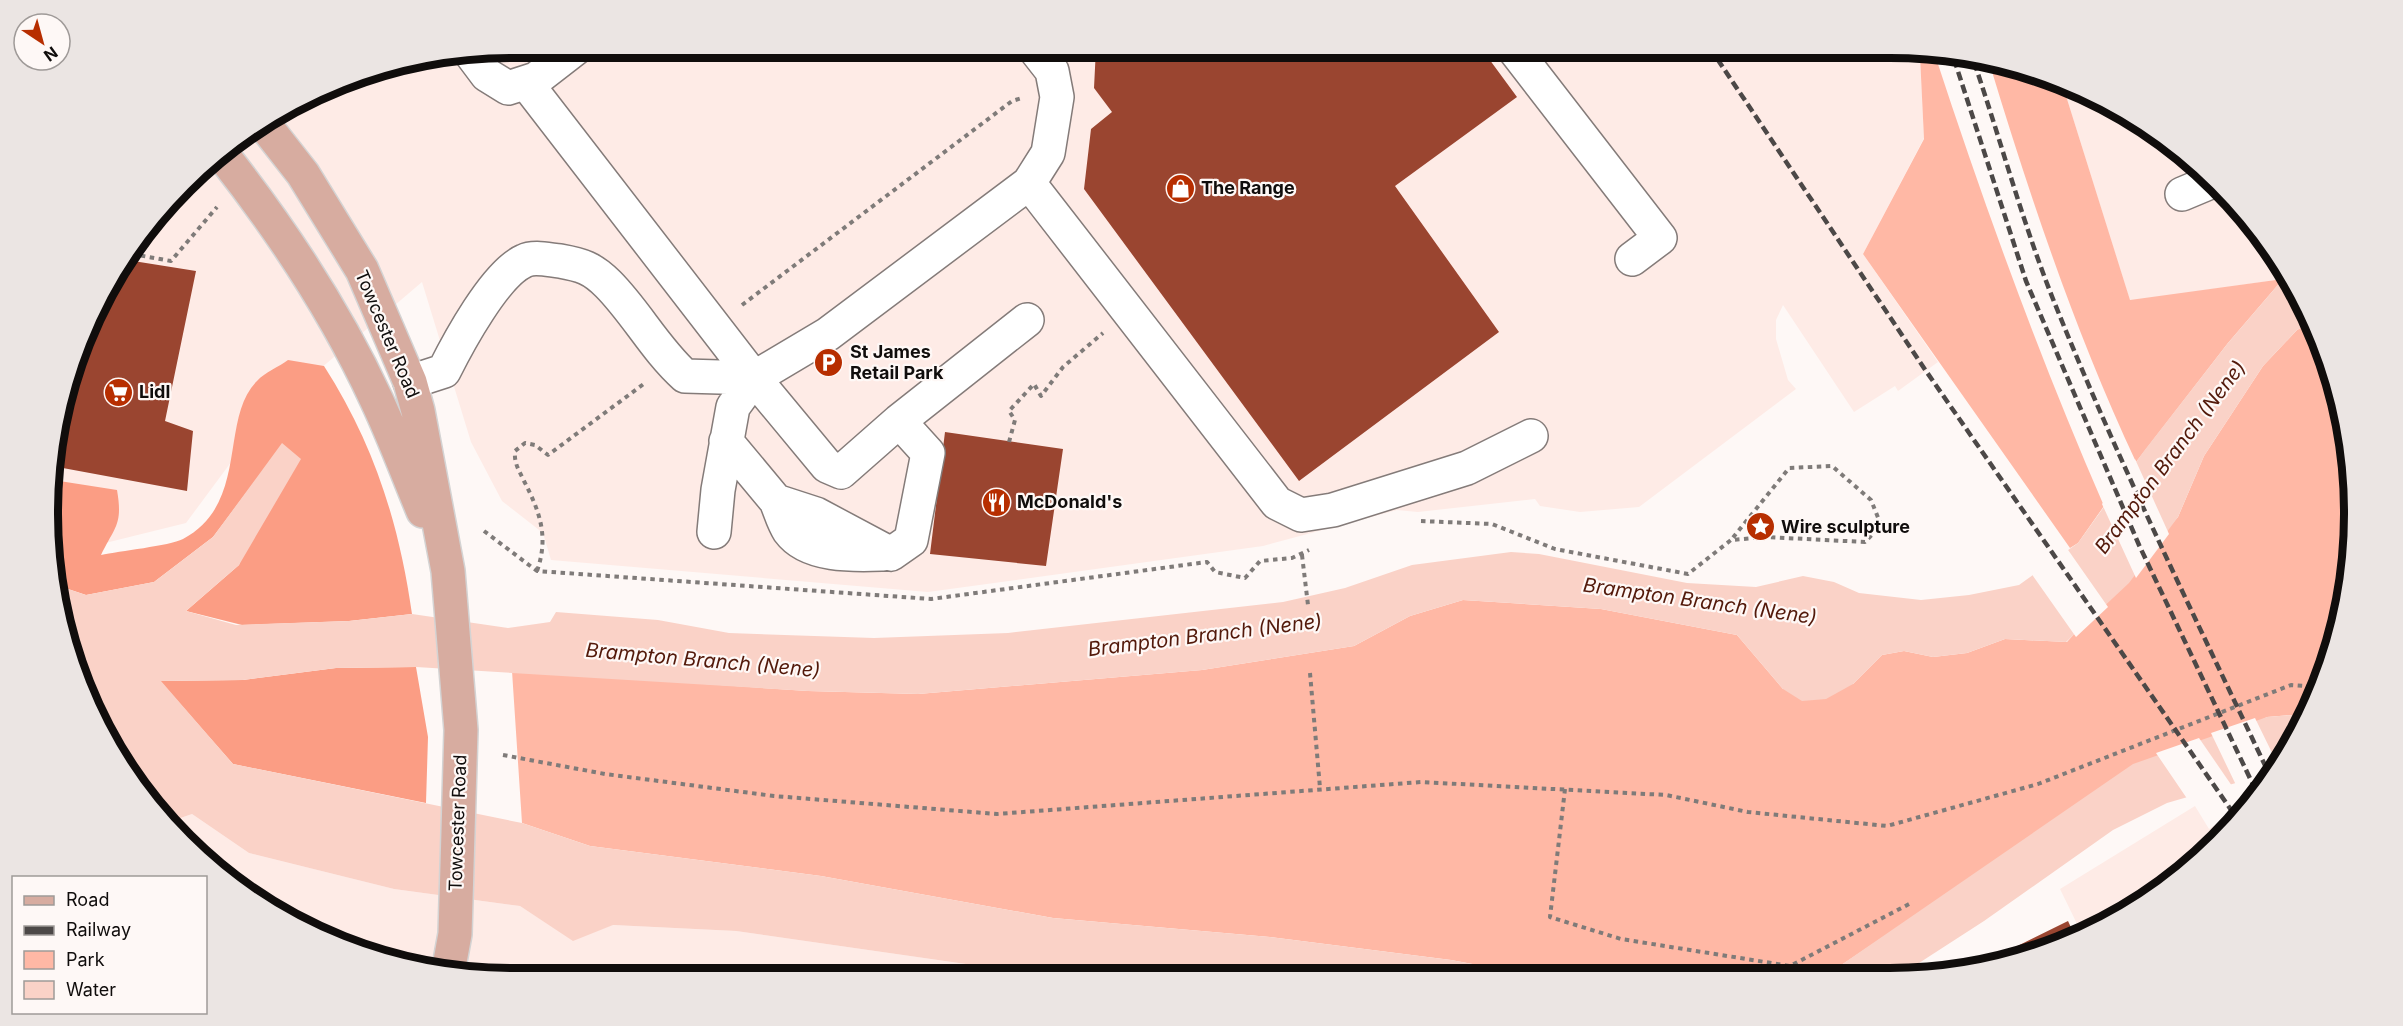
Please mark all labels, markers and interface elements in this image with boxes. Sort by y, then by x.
north arrow [12,12,72,72]
text: N [40,42,62,66]
shop icon: The Range [1164,172,1196,204]
place label: The Range [1201,177,1295,198]
street label: Towcester Road [351,267,424,401]
place label: St James Retail Park [850,341,944,383]
parking icon: St James Retail Park [813,346,845,378]
water label: Brampton Branch (Nene) [2089,356,2251,558]
supermarket icon: Lidl [102,376,134,408]
place label: Lidl [139,381,170,402]
restaurant icon: McDonald's [980,486,1012,518]
place label: McDonald's [1017,491,1122,512]
place icon: Wire sculpture [1744,511,1776,543]
place label: Wire sculpture [1781,516,1910,537]
water label: Brampton Branch (Nene) [1582,573,1818,629]
water label: Brampton Branch (Nene) [1087,609,1323,661]
water label: Brampton Branch (Nene) [585,638,821,682]
street label: Towcester Road [445,754,470,892]
legend [12,876,207,1014]
text: Road [66,889,109,910]
text: Railway [66,919,131,940]
text: Park [66,949,105,970]
text: Water [66,979,116,1000]

